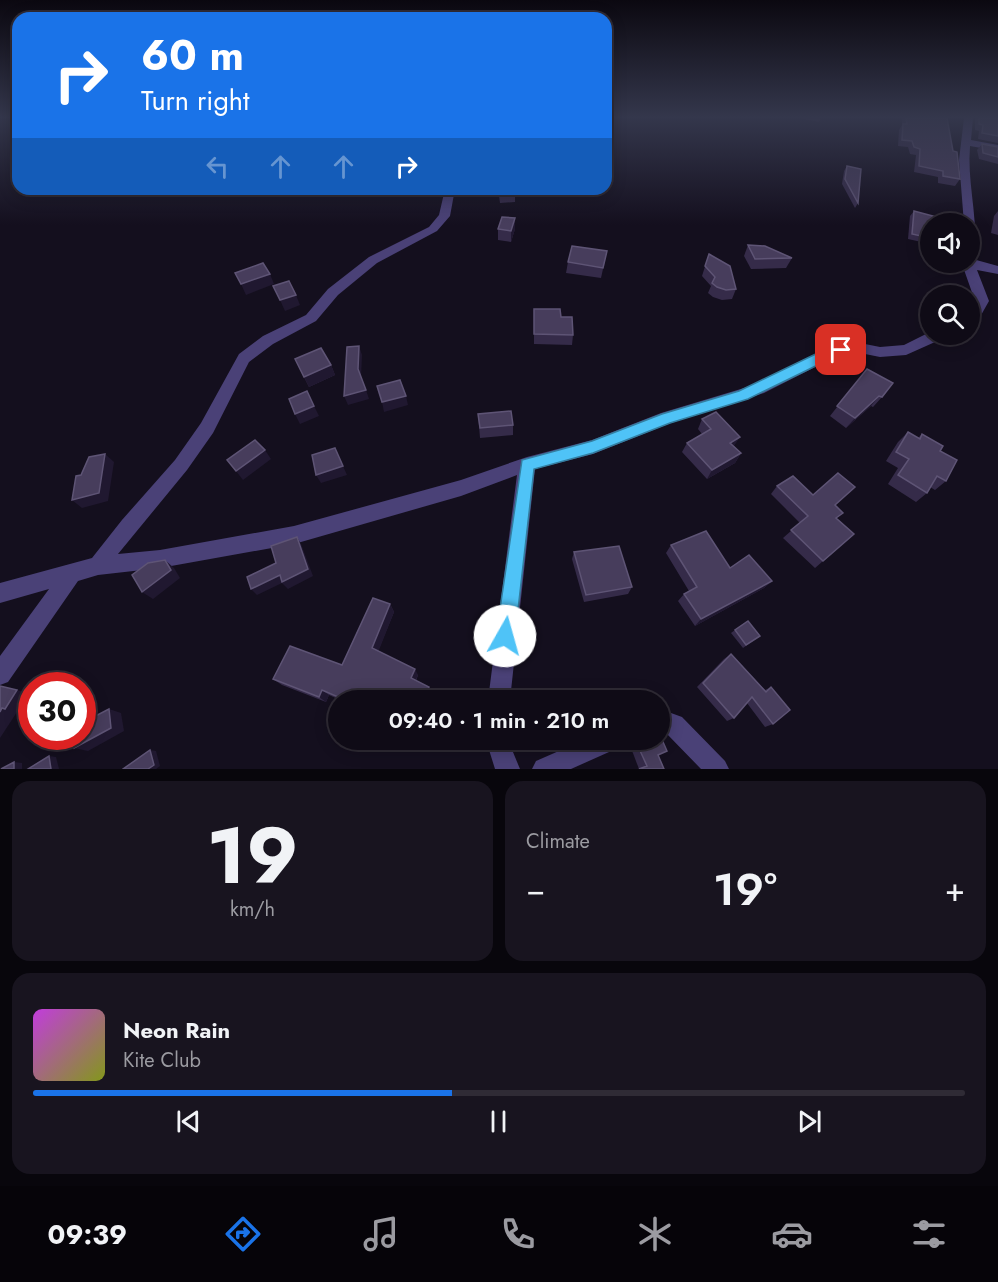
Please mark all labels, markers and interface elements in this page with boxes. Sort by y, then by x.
text: 60 m [141,25,244,86]
icon: right [42,36,120,114]
text: Turn right [141,81,249,120]
icon: left [201,150,234,183]
icon: ahead [264,150,297,183]
icon: ahead [327,150,360,183]
icon: right [390,150,423,183]
map controls [920,213,980,345]
button: sound [920,213,980,273]
button: search [920,285,980,345]
pin [815,324,866,375]
icon: arrive [824,333,857,366]
position arrow [473,604,537,668]
speed limit sign: 30 [18,672,96,750]
text: 09:40 · 1 min · 210 m [389,704,609,736]
text: 19 [207,800,298,912]
text: Climate [526,827,590,856]
text: 19° [713,857,777,922]
text: − [526,866,545,913]
text: + [945,866,965,913]
text: km/h [230,895,275,924]
text: Neon Rain [123,1014,230,1046]
text: Kite Club [123,1046,201,1075]
icon: previous [172,1105,205,1138]
icon: pause [482,1105,515,1138]
icon: next [793,1105,826,1138]
icon: directions [222,1213,264,1255]
icon: music [360,1213,402,1255]
icon: phone [497,1213,539,1255]
icon: climate [634,1213,676,1255]
icon: car [771,1213,813,1255]
icon: filters [908,1213,950,1255]
text: 09:39 [48,1215,127,1254]

